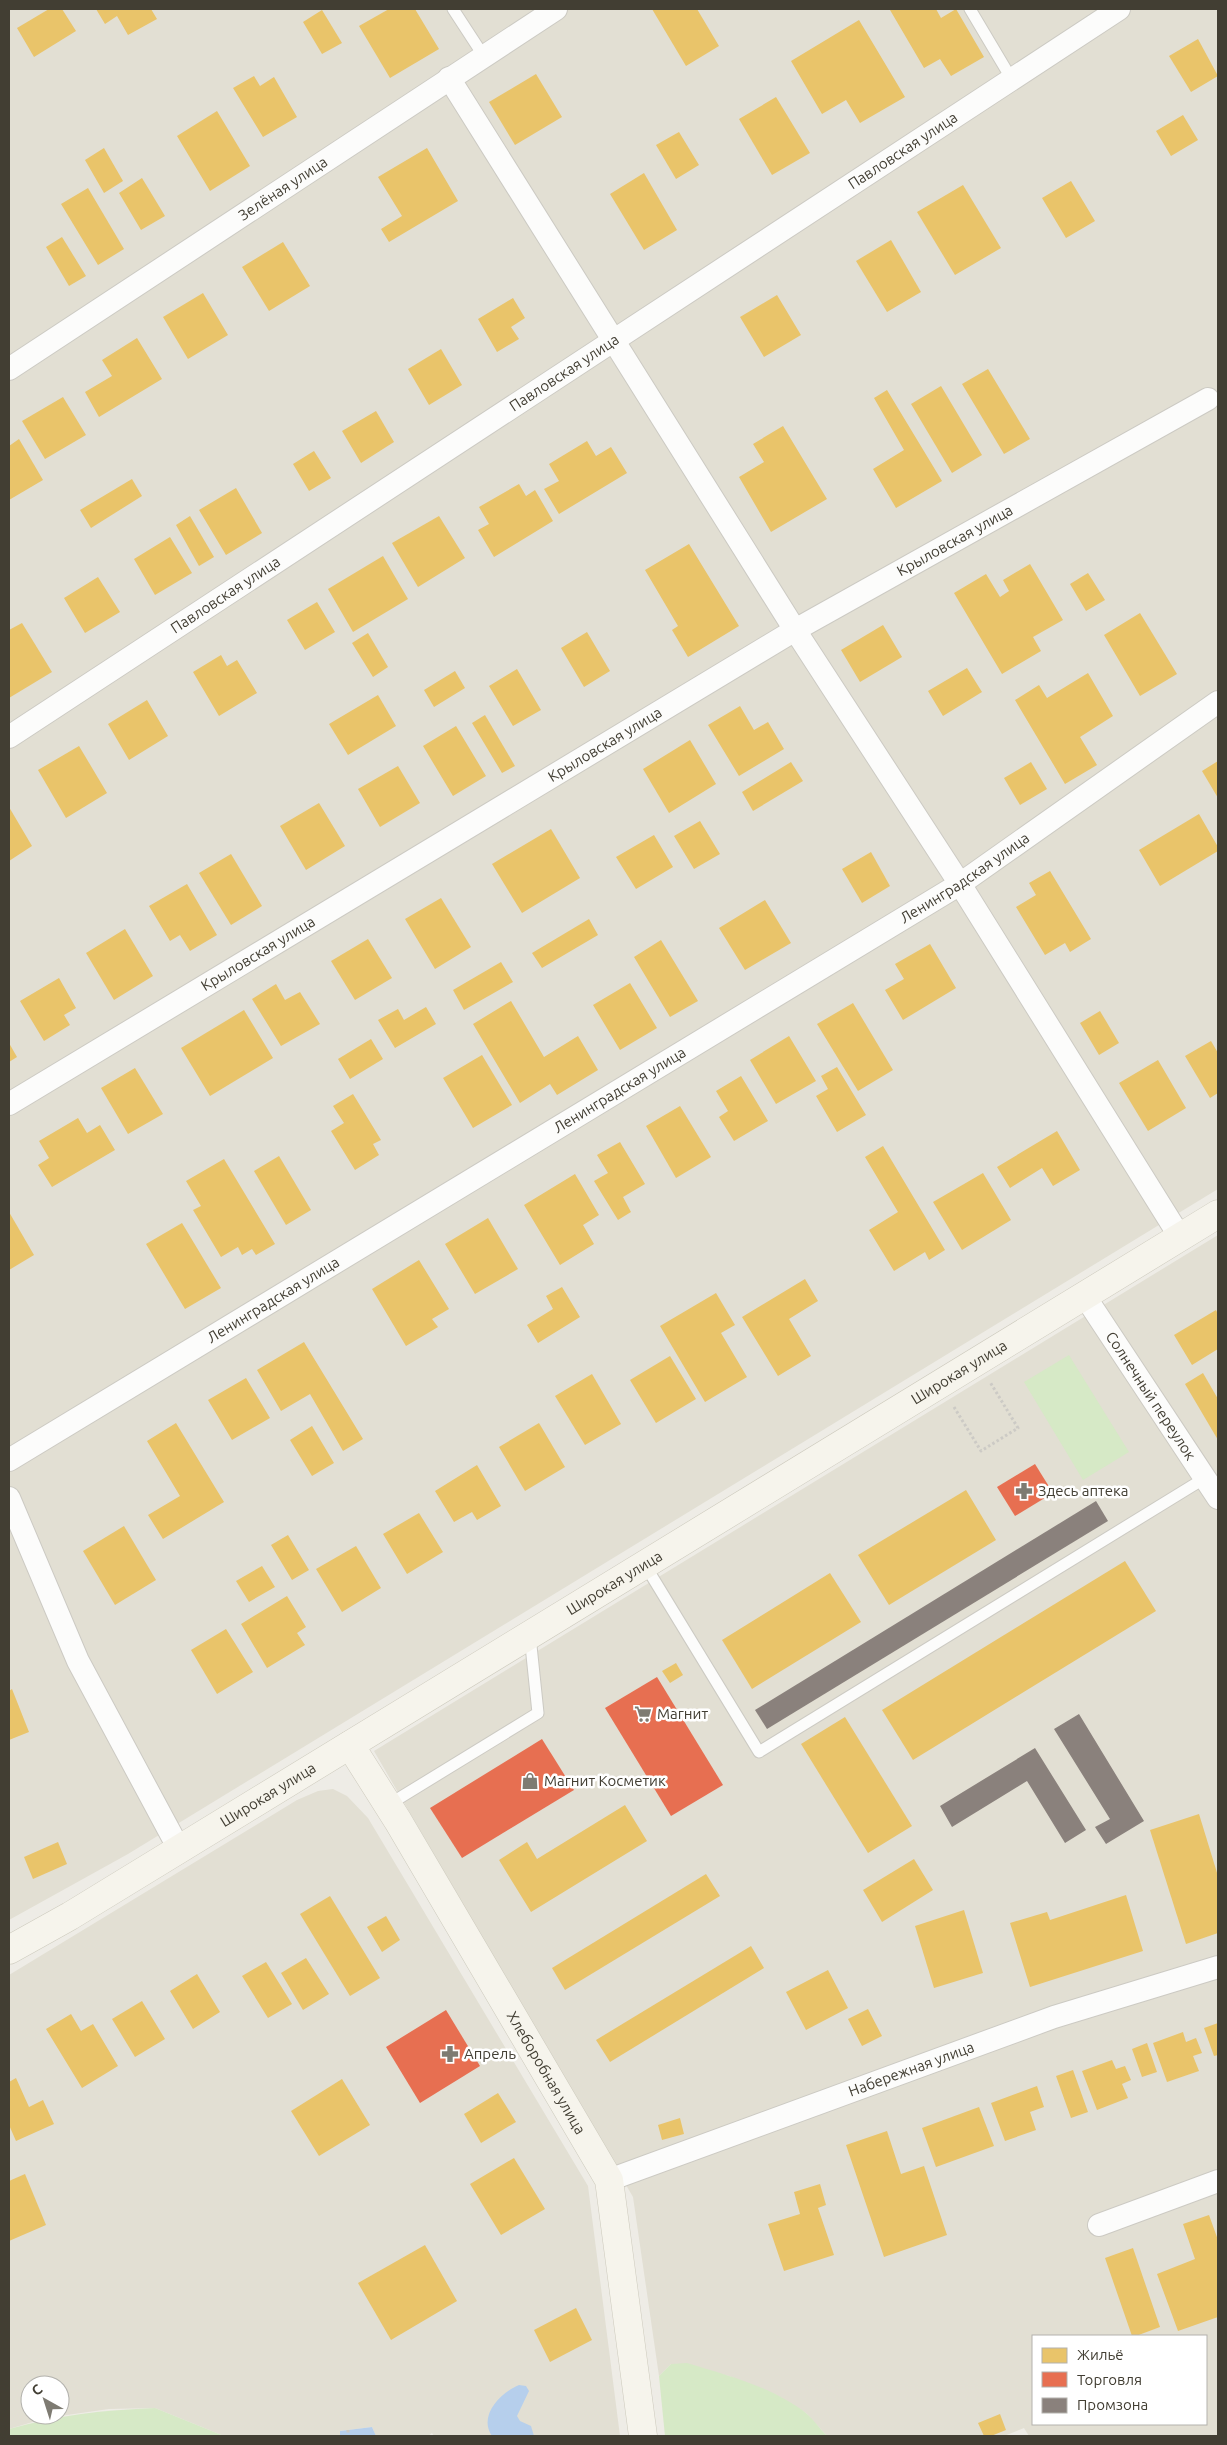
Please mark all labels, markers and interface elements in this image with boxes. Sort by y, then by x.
street label: Павловская улица [845,108,960,192]
street label: Зелёная улица [235,153,330,224]
street label: Павловская улица [506,330,622,414]
street label: Крыловская улица [894,501,1015,579]
street label: Павловская улица [167,553,283,637]
street label: Крыловская улица [545,703,665,785]
street label: Ленинградская улица [897,829,1032,926]
street label: Крыловская улица [198,912,318,994]
street label: Ленинградская улица [550,1043,689,1136]
street label: Ленинградская улица [204,1253,342,1346]
street label: Солнечный переулок [1103,1328,1200,1463]
street label: Широкая улица [908,1336,1010,1408]
pharmacy icon: Здесь аптека [1014,1481,1034,1501]
place label: Здесь аптека [1038,1482,1128,1499]
street label: Широкая улица [563,1547,665,1618]
supermarket icon: Магнит [633,1704,653,1724]
place label: Магнит [657,1705,708,1722]
street label: Широкая улица [217,1759,319,1830]
shop icon: Магнит Косметик [520,1771,540,1791]
place label: Магнит Косметик [544,1772,666,1789]
street label: Хлеборобная улица [504,2008,589,2137]
street label: Набережная улица [846,2038,976,2100]
pharmacy icon: Апрель [440,2044,460,2064]
place label: Апрель [464,2045,516,2062]
legend [1032,2335,1207,2425]
text: Жильё [1077,2346,1124,2363]
text: Торговля [1077,2371,1142,2388]
north arrow [20,2375,70,2425]
text: С [28,2381,45,2399]
text: Промзона [1077,2396,1148,2413]

